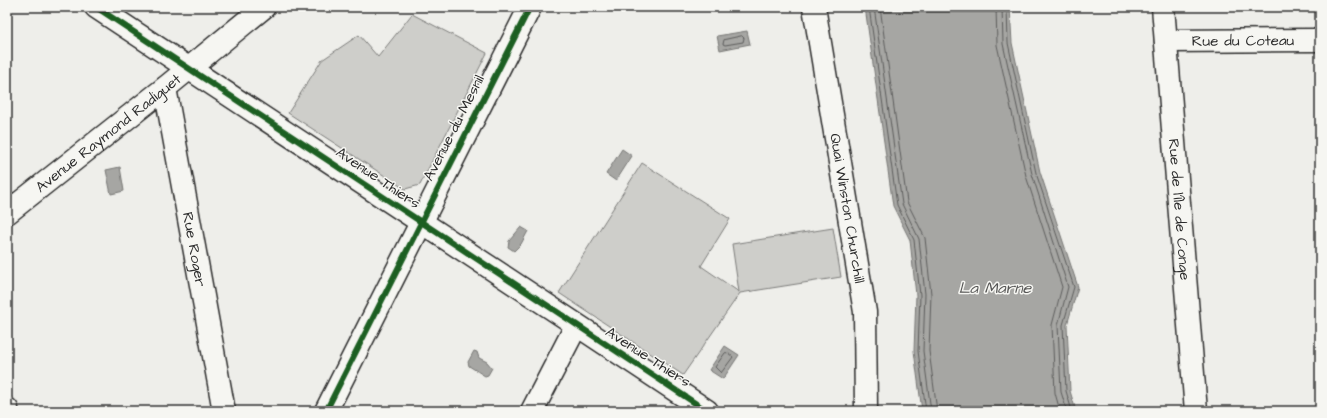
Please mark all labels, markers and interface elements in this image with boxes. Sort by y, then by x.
street label: Rue du Coteau [1192,30,1295,51]
street label: Avenue Raymond Radiguet [31,69,185,197]
street label: Avenue du Mesnil [418,71,490,185]
street label: Quai Winston Churchill [825,132,871,285]
street label: Rue de l'Île de Conge [1163,138,1196,281]
street label: Avenue Thiers [332,142,425,214]
street label: Rue Roger [177,210,212,288]
water label: La Marne [959,277,1033,299]
street label: Avenue Thiers [601,322,695,393]

